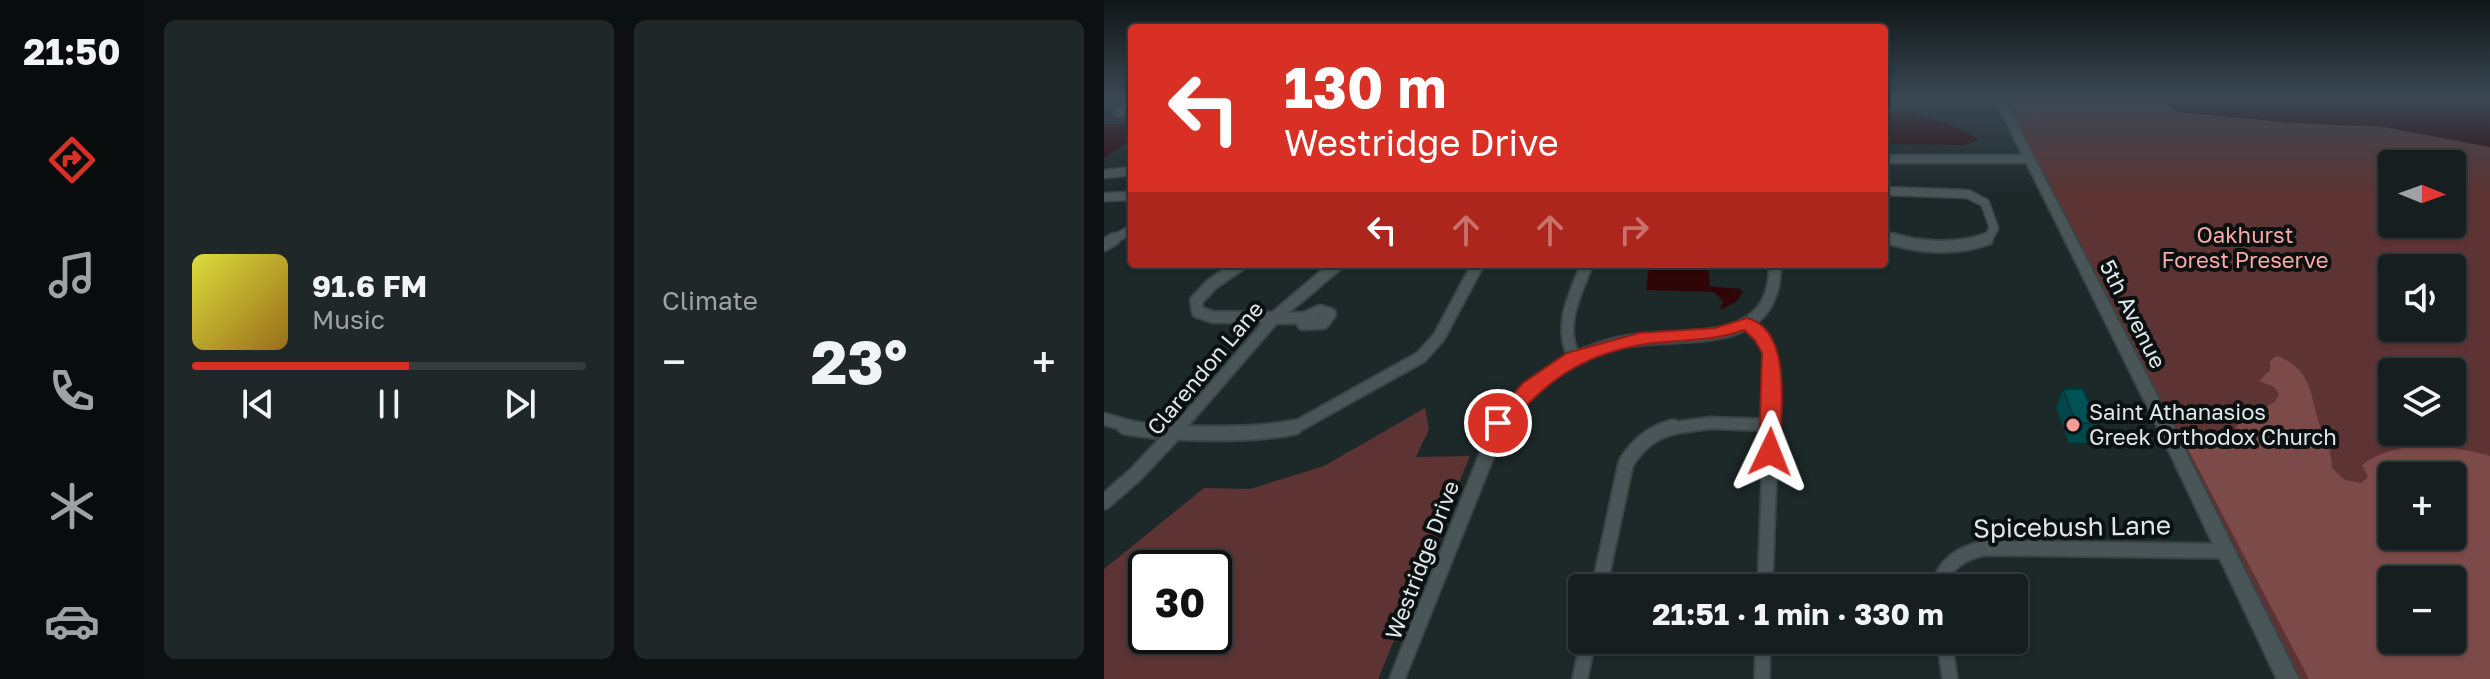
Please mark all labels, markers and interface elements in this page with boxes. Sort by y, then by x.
text: 21:50 [23,30,121,73]
text: 130 m [1284,53,1446,120]
icon: left [1152,56,1256,160]
text: Westridge Drive [1284,121,1559,164]
icon: directions [44,132,100,188]
north arrow [2378,150,2466,238]
map controls [2378,150,2466,654]
icon: left [1360,208,1404,252]
icon: ahead [1444,208,1488,252]
icon: ahead [1528,208,1572,252]
icon: right [1612,208,1656,252]
park label: Oakhurst Forest Preserve [2162,221,2328,273]
icon: music [44,247,100,303]
button: sound [2378,254,2466,342]
street label: 5th Avenue [2095,255,2172,373]
text: 91.6 FM [312,268,427,304]
text: Climate [662,285,758,316]
street label: Clarendon Lane [1141,295,1268,440]
text: Music [312,304,385,335]
text: 23° [811,325,907,397]
text: − [662,335,686,388]
text: + [1032,335,1056,388]
button: layers [2378,358,2466,446]
icon: phone [44,363,100,419]
icon: previous [236,382,280,426]
icon: pause [367,382,411,426]
icon: next [498,382,542,426]
pin [1464,389,1532,457]
place label: Saint Athanasios Greek Orthodox Church [2089,398,2337,450]
icon: arrive [1476,401,1520,445]
position arrow [1728,410,1812,494]
marker: Saint Athanasios Greek Orthodox Church [2064,416,2082,434]
button: + [2378,462,2466,550]
street label: Westridge Drive [1379,477,1464,643]
icon: climate [44,478,100,534]
street label: Spicebush Lane [1973,509,2171,544]
speed limit sign: 30 [1128,550,1232,654]
button: − [2378,566,2466,654]
icon: car [44,593,100,649]
text: 21:51 · 1 min · 330 m [1652,596,1944,632]

